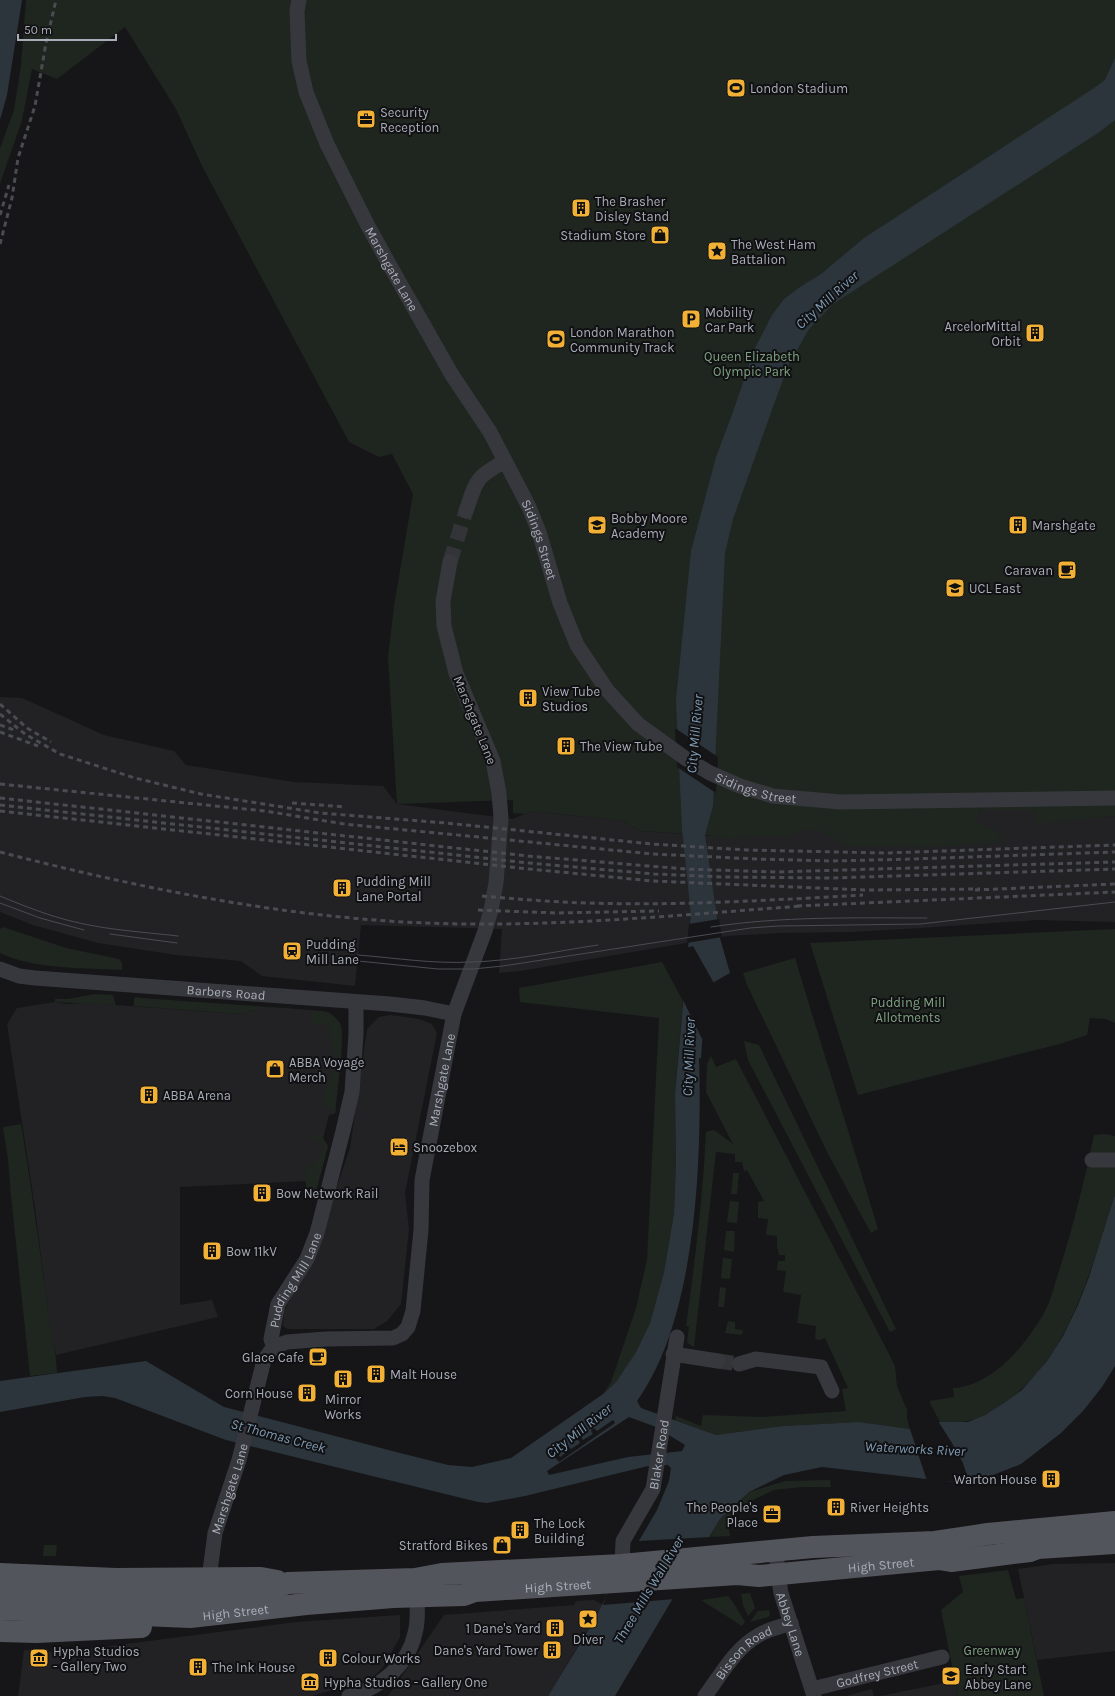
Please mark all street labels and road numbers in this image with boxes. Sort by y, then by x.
street label: Marshgate Lane [362,224,422,314]
street label: Sidings Street [519,497,560,582]
street label: Marshgate Lane [450,673,500,767]
street label: Sidings Street [713,769,797,806]
street label: Barbers Road [186,982,266,1002]
street label: Marshgate Lane [425,1032,458,1128]
street label: Pudding Mill Lane [266,1230,324,1329]
street label: Blaker Road [646,1418,671,1491]
street label: Marshgate Lane [208,1441,250,1536]
street label: High Street [847,1554,915,1575]
street label: High Street [524,1576,592,1595]
street label: Abbey Lane [774,1590,808,1658]
street label: High Street [202,1601,270,1623]
street label: Bisson Road [712,1622,774,1682]
street label: Godfrey Street [835,1656,920,1690]

